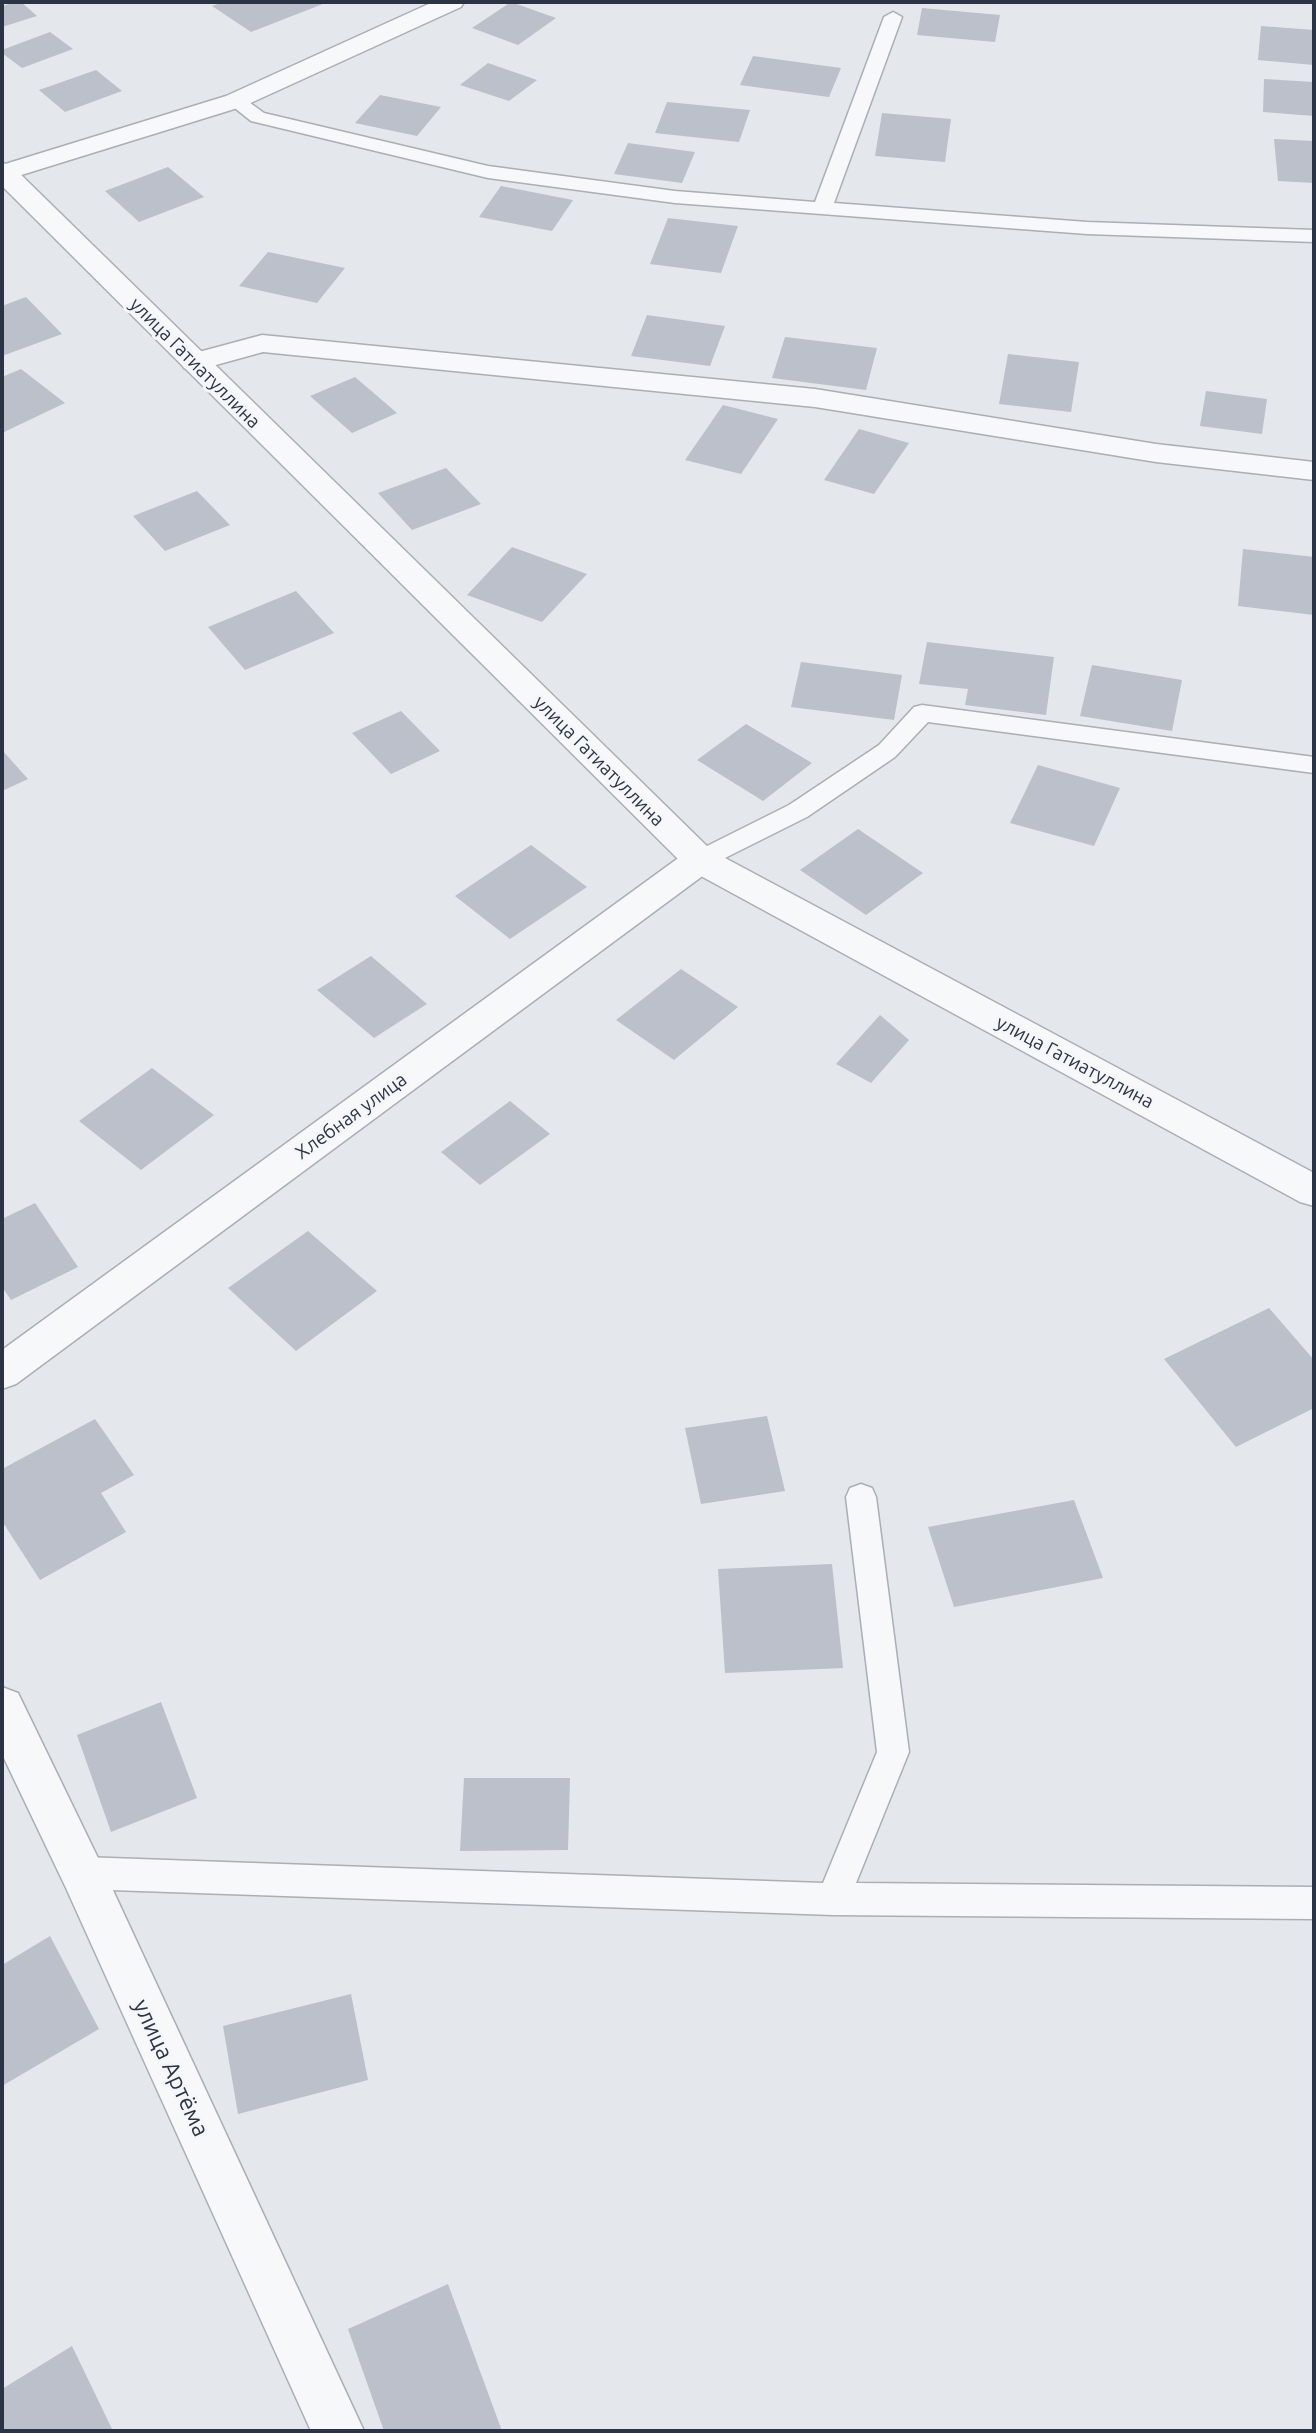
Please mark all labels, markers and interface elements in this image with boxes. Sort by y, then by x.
street label: улица Гатиатуллина [125,293,265,433]
street label: улица Гатиатуллина [529,691,669,831]
street label: улица Гатиатуллина [992,1011,1158,1113]
street label: Хлебная улица [291,1068,411,1164]
street label: улица Артёма [127,1995,215,2141]

